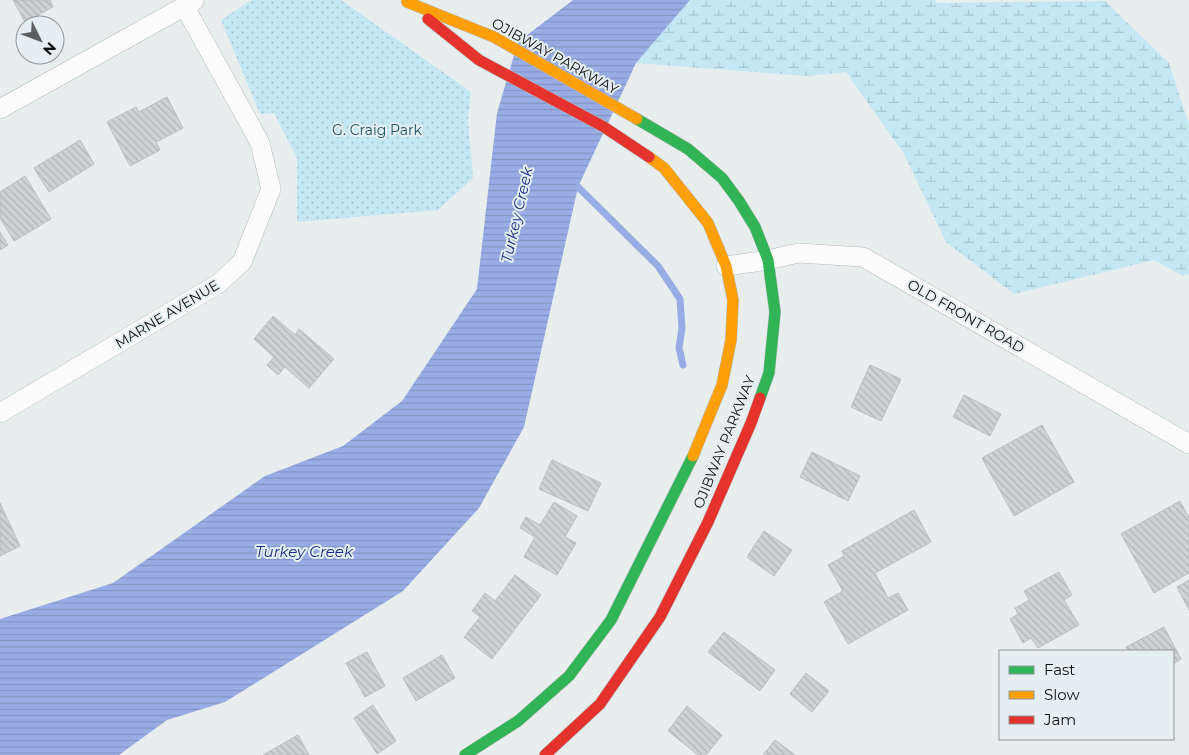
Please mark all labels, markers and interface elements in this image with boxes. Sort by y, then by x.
street label: OJIBWAY PARKWAY [488,14,622,98]
north arrow [15,15,65,65]
text: N [39,38,60,59]
park label: G. Craig Park [332,121,423,139]
water label: Turkey Creek [496,164,537,265]
street label: OLD FRONT ROAD [904,275,1028,357]
street label: MARNE AVENUE [112,276,222,352]
street label: OJIBWAY PARKWAY [689,373,759,511]
water label: Turkey Creek [255,542,354,561]
legend [999,650,1174,740]
text: Fast [1044,660,1075,679]
text: Slow [1044,685,1080,704]
text: Jam [1043,710,1076,729]

